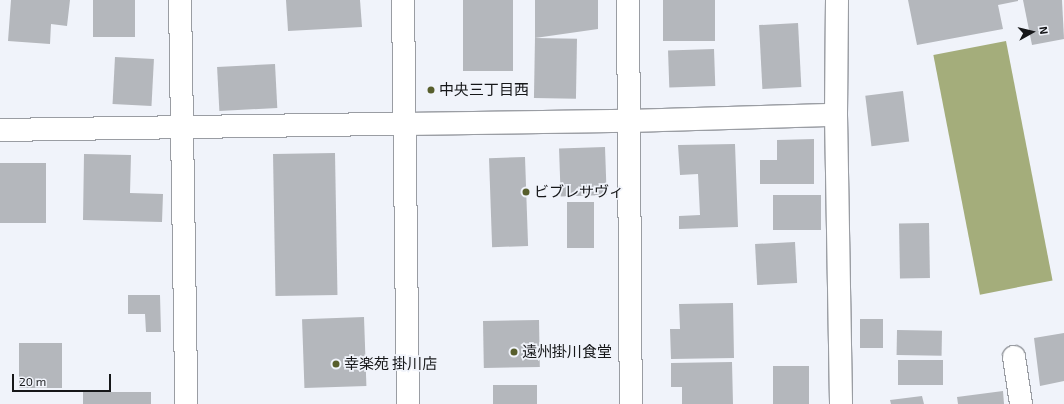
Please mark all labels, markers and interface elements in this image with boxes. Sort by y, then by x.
north arrow [1012,12,1052,52]
text: N [1037,25,1051,35]
place label: 中央三丁目西 [439,81,529,99]
marker: 中央三丁目西 [426,85,436,95]
place label: ビブレサヴィ [534,183,624,201]
marker: ビブレサヴィ [521,187,531,197]
place label: 遠州掛川食堂 [522,343,612,361]
marker: 遠州掛川食堂 [509,347,519,357]
place label: 幸楽苑 掛川店 [344,355,437,373]
marker: 幸楽苑 掛川店 [331,359,341,369]
scale bar [14,366,113,392]
text: 20 m [19,374,46,388]

